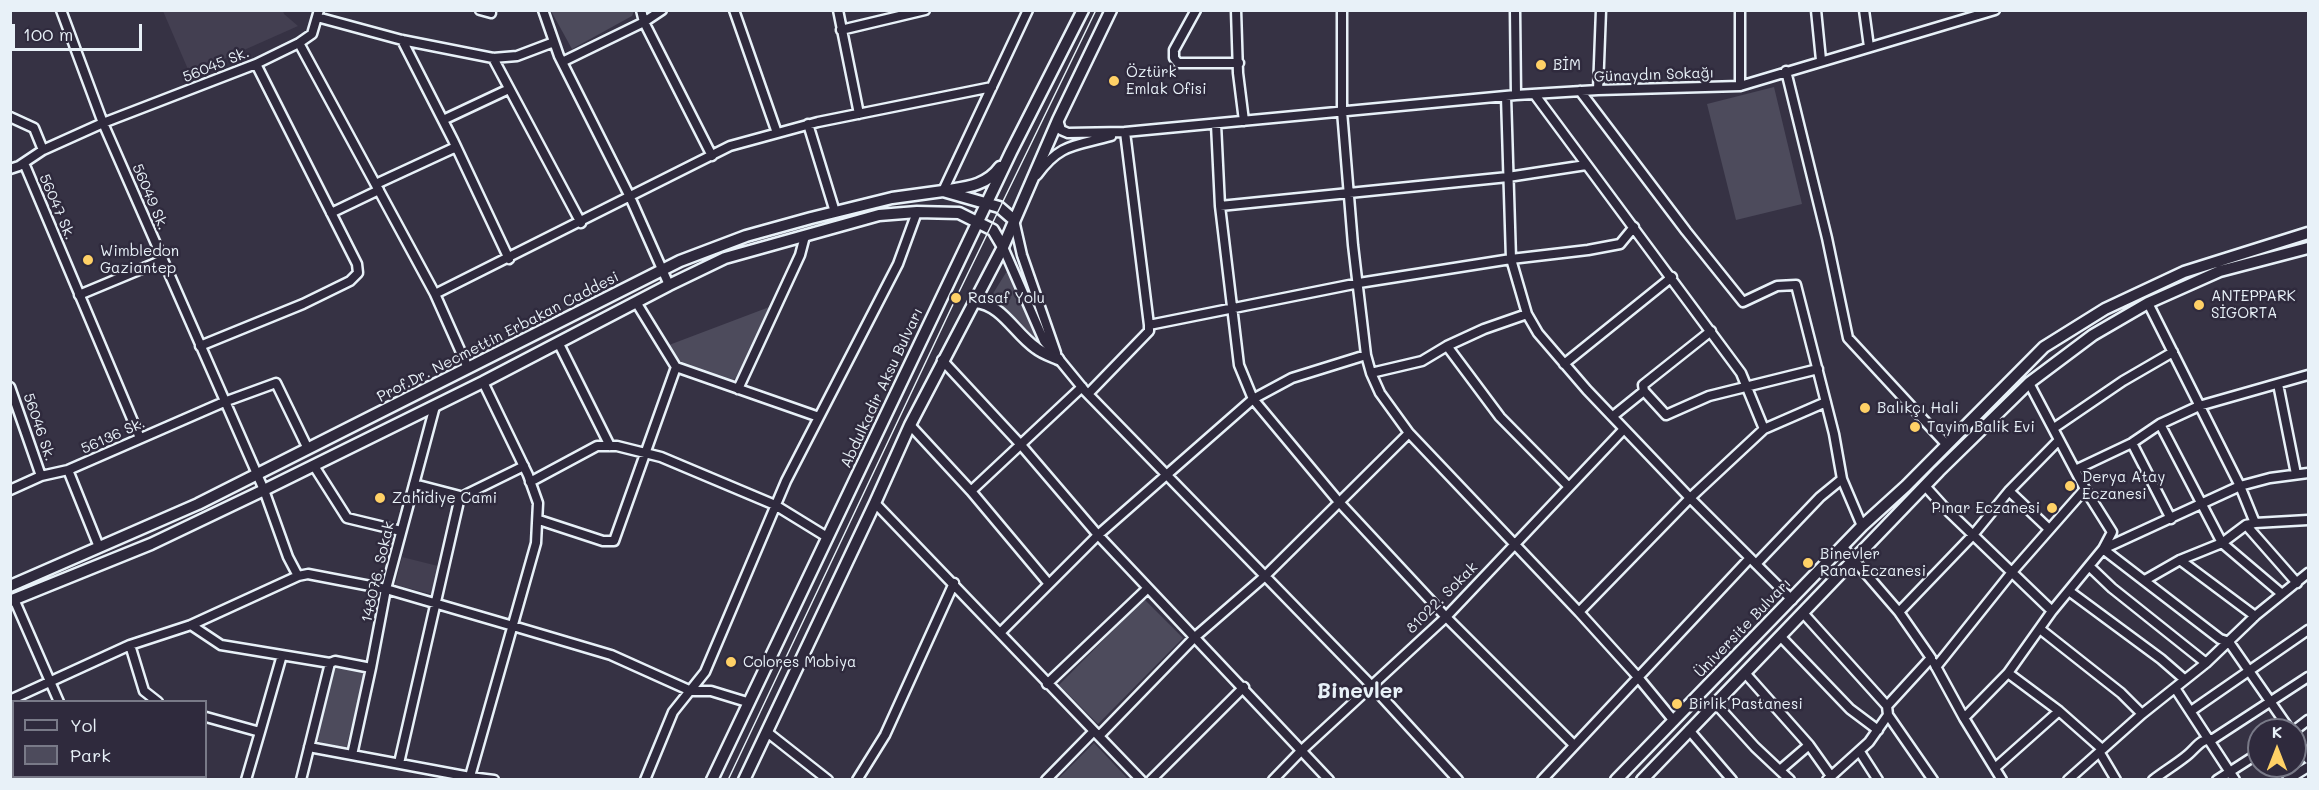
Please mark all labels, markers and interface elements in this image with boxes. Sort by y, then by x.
scale bar [15,12,146,50]
text: 100 m [23,22,73,46]
street label: 56045 Sk. [180,43,252,87]
place label: BİM [1553,56,1581,74]
marker: BİM [1534,58,1548,72]
place label: Öztürk Emlak Ofisi [1126,63,1207,98]
street label: Günaydın Sokağı [1594,64,1714,86]
marker: Öztürk Emlak Ofisi [1107,74,1121,88]
street label: 56049 Sk. [128,161,172,233]
street label: 56047 Sk. [35,171,79,243]
place label: Wimbledon Gaziantep [100,242,179,277]
marker: Wimbledon Gaziantep [81,253,95,267]
street label: Prof.Dr. Necmettin Erbakan Caddesi [374,268,622,406]
place label: ANTEPPARK SİGORTA [2211,287,2296,322]
place label: Rasaf Yolu [968,289,1045,307]
marker: Rasaf Yolu [949,291,963,305]
marker: ANTEPPARK SİGORTA [2192,298,2206,312]
street label: Abdulkadir Aksu Bulvarı [837,305,927,471]
street label: 56046 Sk. [19,391,59,463]
place label: Balıkçı Hali [1877,399,1959,417]
marker: Balıkçı Hali [1858,401,1872,415]
street label: 56136 Sk. [78,414,148,458]
place label: Tayim Balik Evi [1927,418,2035,436]
marker: Tayim Balik Evi [1908,420,1922,434]
place label: Derya Atay Eczanesi [2082,468,2165,503]
marker: Derya Atay Eczanesi [2063,479,2077,493]
place label: Zahidiye Cami [392,489,497,507]
marker: Zahidiye Cami [373,491,387,505]
place label: Pınar Eczanesi [1932,499,2040,517]
marker: Pınar Eczanesi [2045,501,2059,515]
street label: 148076. Sokak [358,520,398,624]
place label: Binevler Rana Eczanesi [1820,545,1926,580]
marker: Binevler Rana Eczanesi [1801,556,1815,570]
street label: 81022. Sokak [1403,559,1481,637]
street label: Üniversite Bulvarı [1691,575,1795,681]
place label: Colores Mobiya [743,653,856,671]
marker: Colores Mobiya [724,655,738,669]
district label: Binevler [1317,679,1403,705]
place label: Birlik Pastanesi [1689,695,1803,713]
marker: Birlik Pastanesi [1670,697,1684,711]
legend [12,700,207,778]
text: Yol [70,713,97,737]
north arrow [2247,718,2307,778]
text: K [2272,721,2282,742]
text: Park [70,743,111,767]

